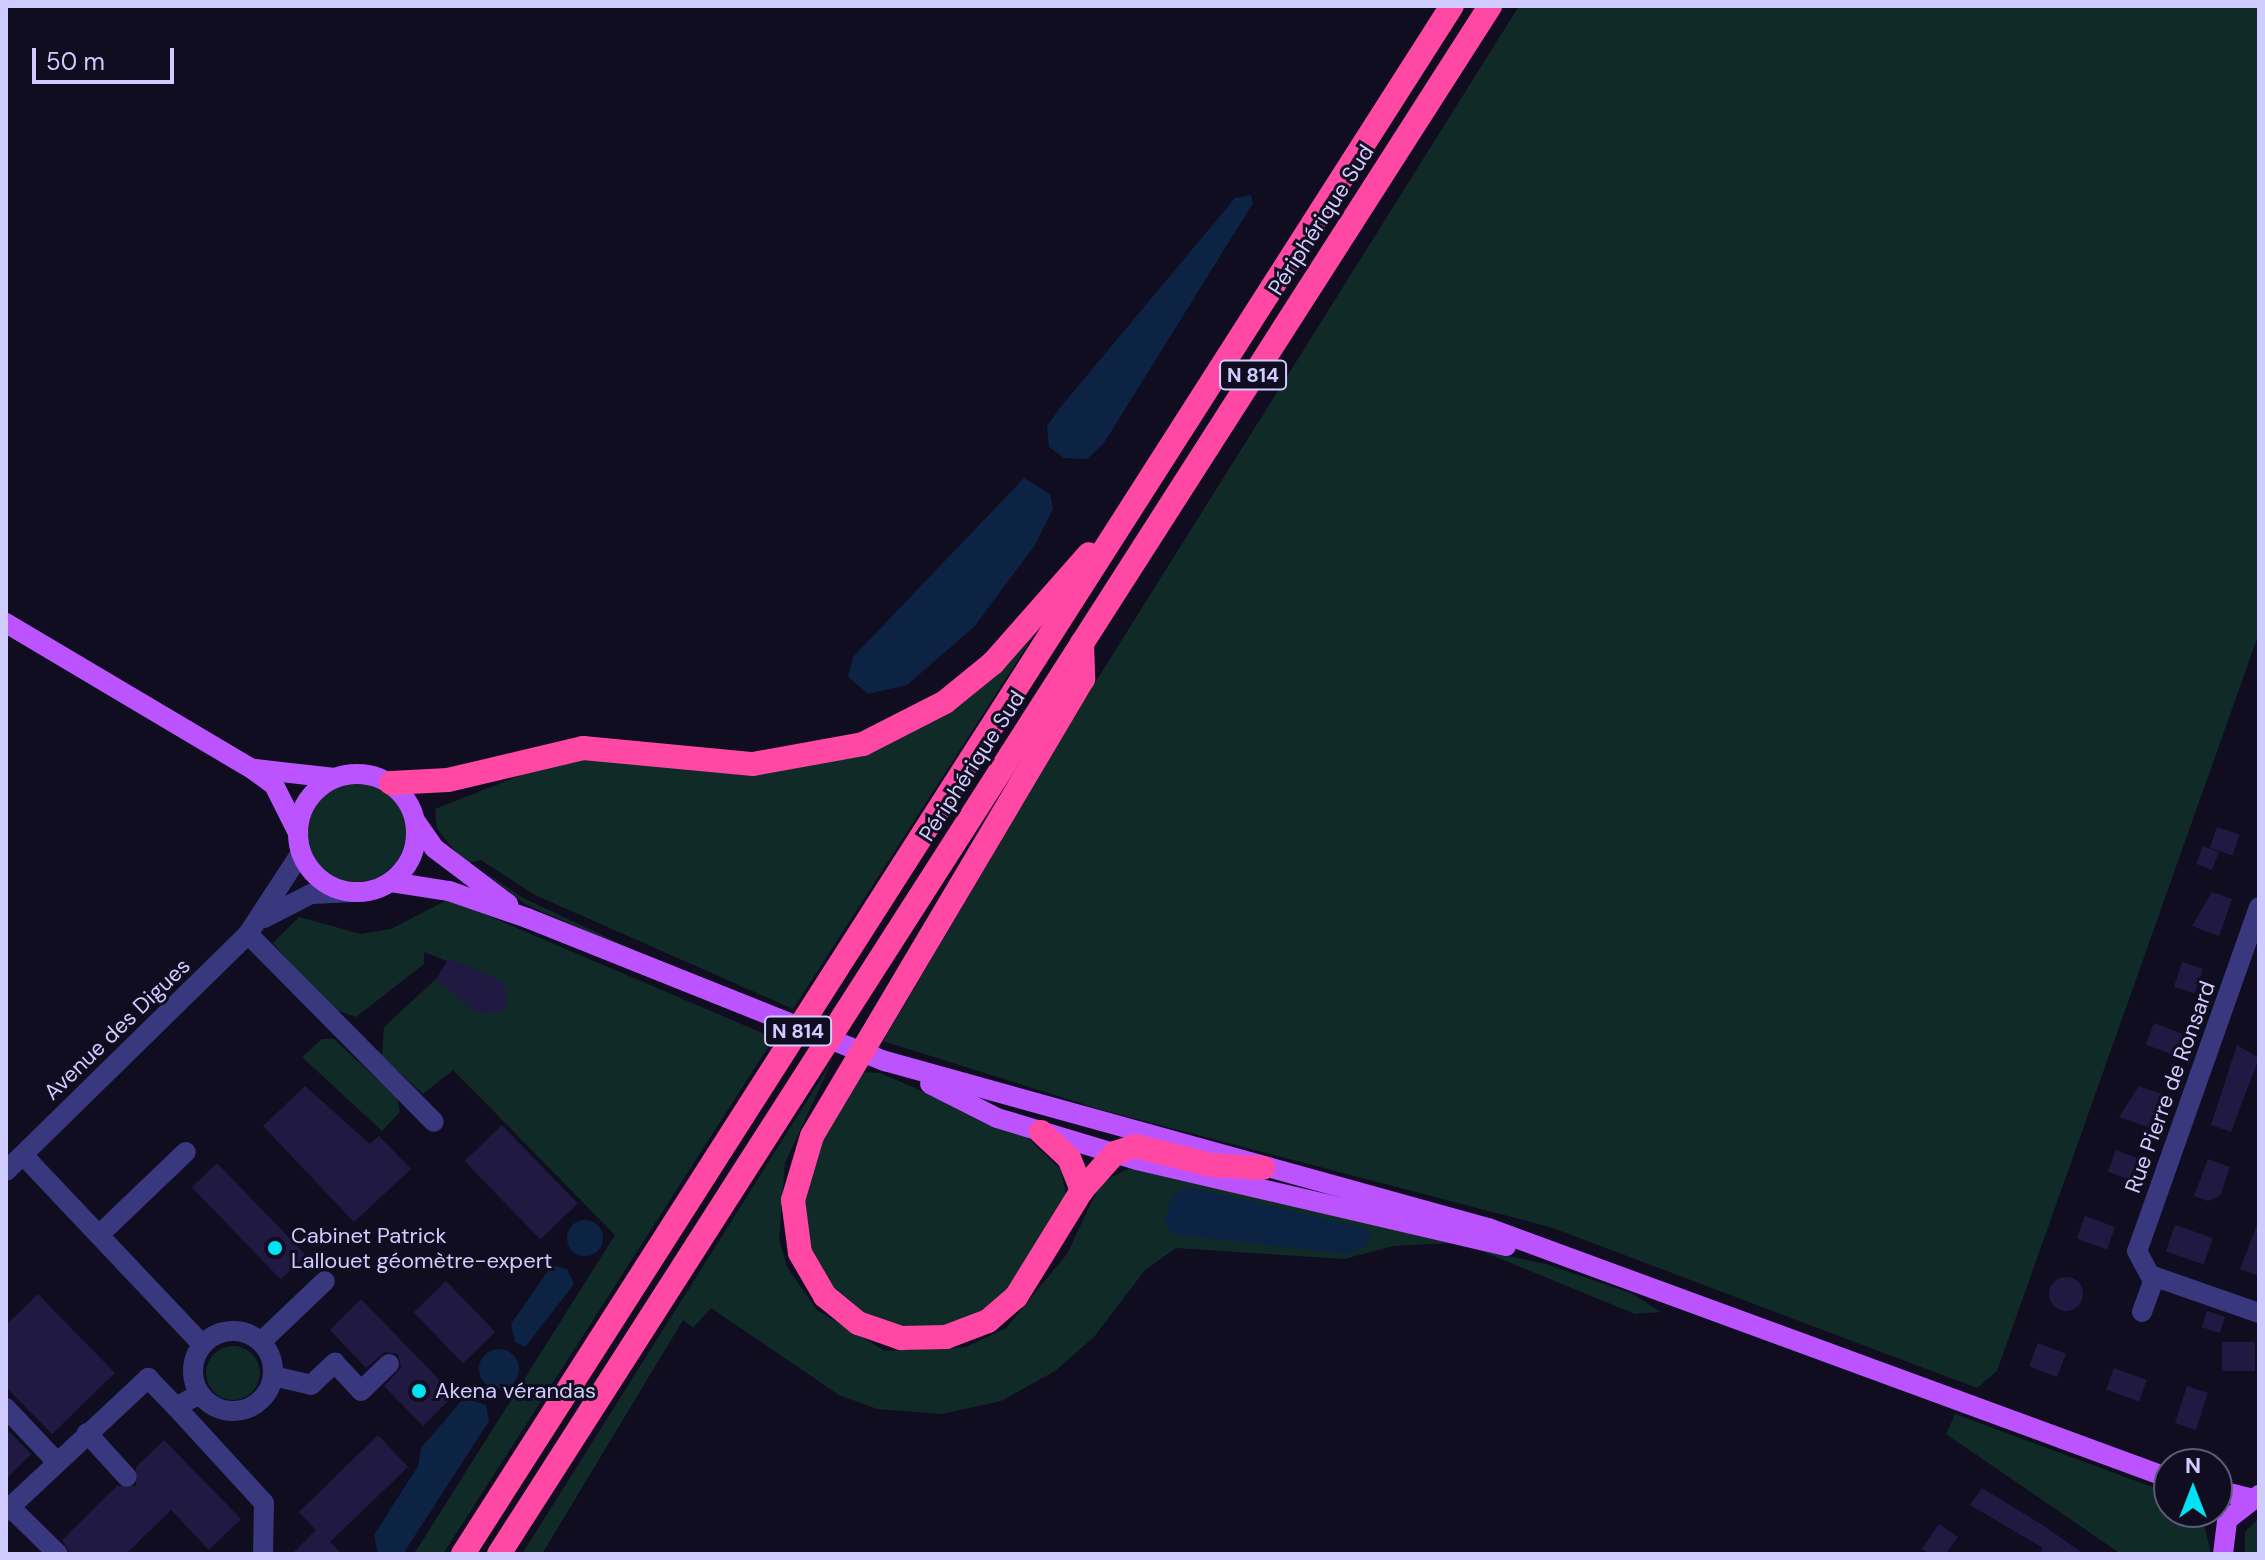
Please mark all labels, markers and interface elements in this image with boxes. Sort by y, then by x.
scale bar [36,32,178,82]
text: 50 m [46,46,105,77]
street label: Périphérique Sud [1262,140,1380,300]
road number: N 814 [1219,359,1287,391]
street label: Périphérique Sud [913,686,1031,846]
street label: Avenue des Digues [39,953,195,1105]
street label: Rue Pierre de Ronsard [2119,977,2221,1197]
road number: N 814 [764,1015,832,1047]
place label: Cabinet Patrick Lallouet géomètre-expert [291,1222,552,1274]
marker: Cabinet Patrick Lallouet géomètre-expert [266,1239,284,1257]
place label: Akena vérandas [435,1378,596,1404]
marker: Akena vérandas [410,1382,428,1400]
north arrow [2153,1448,2233,1528]
text: N [2185,1451,2201,1480]

